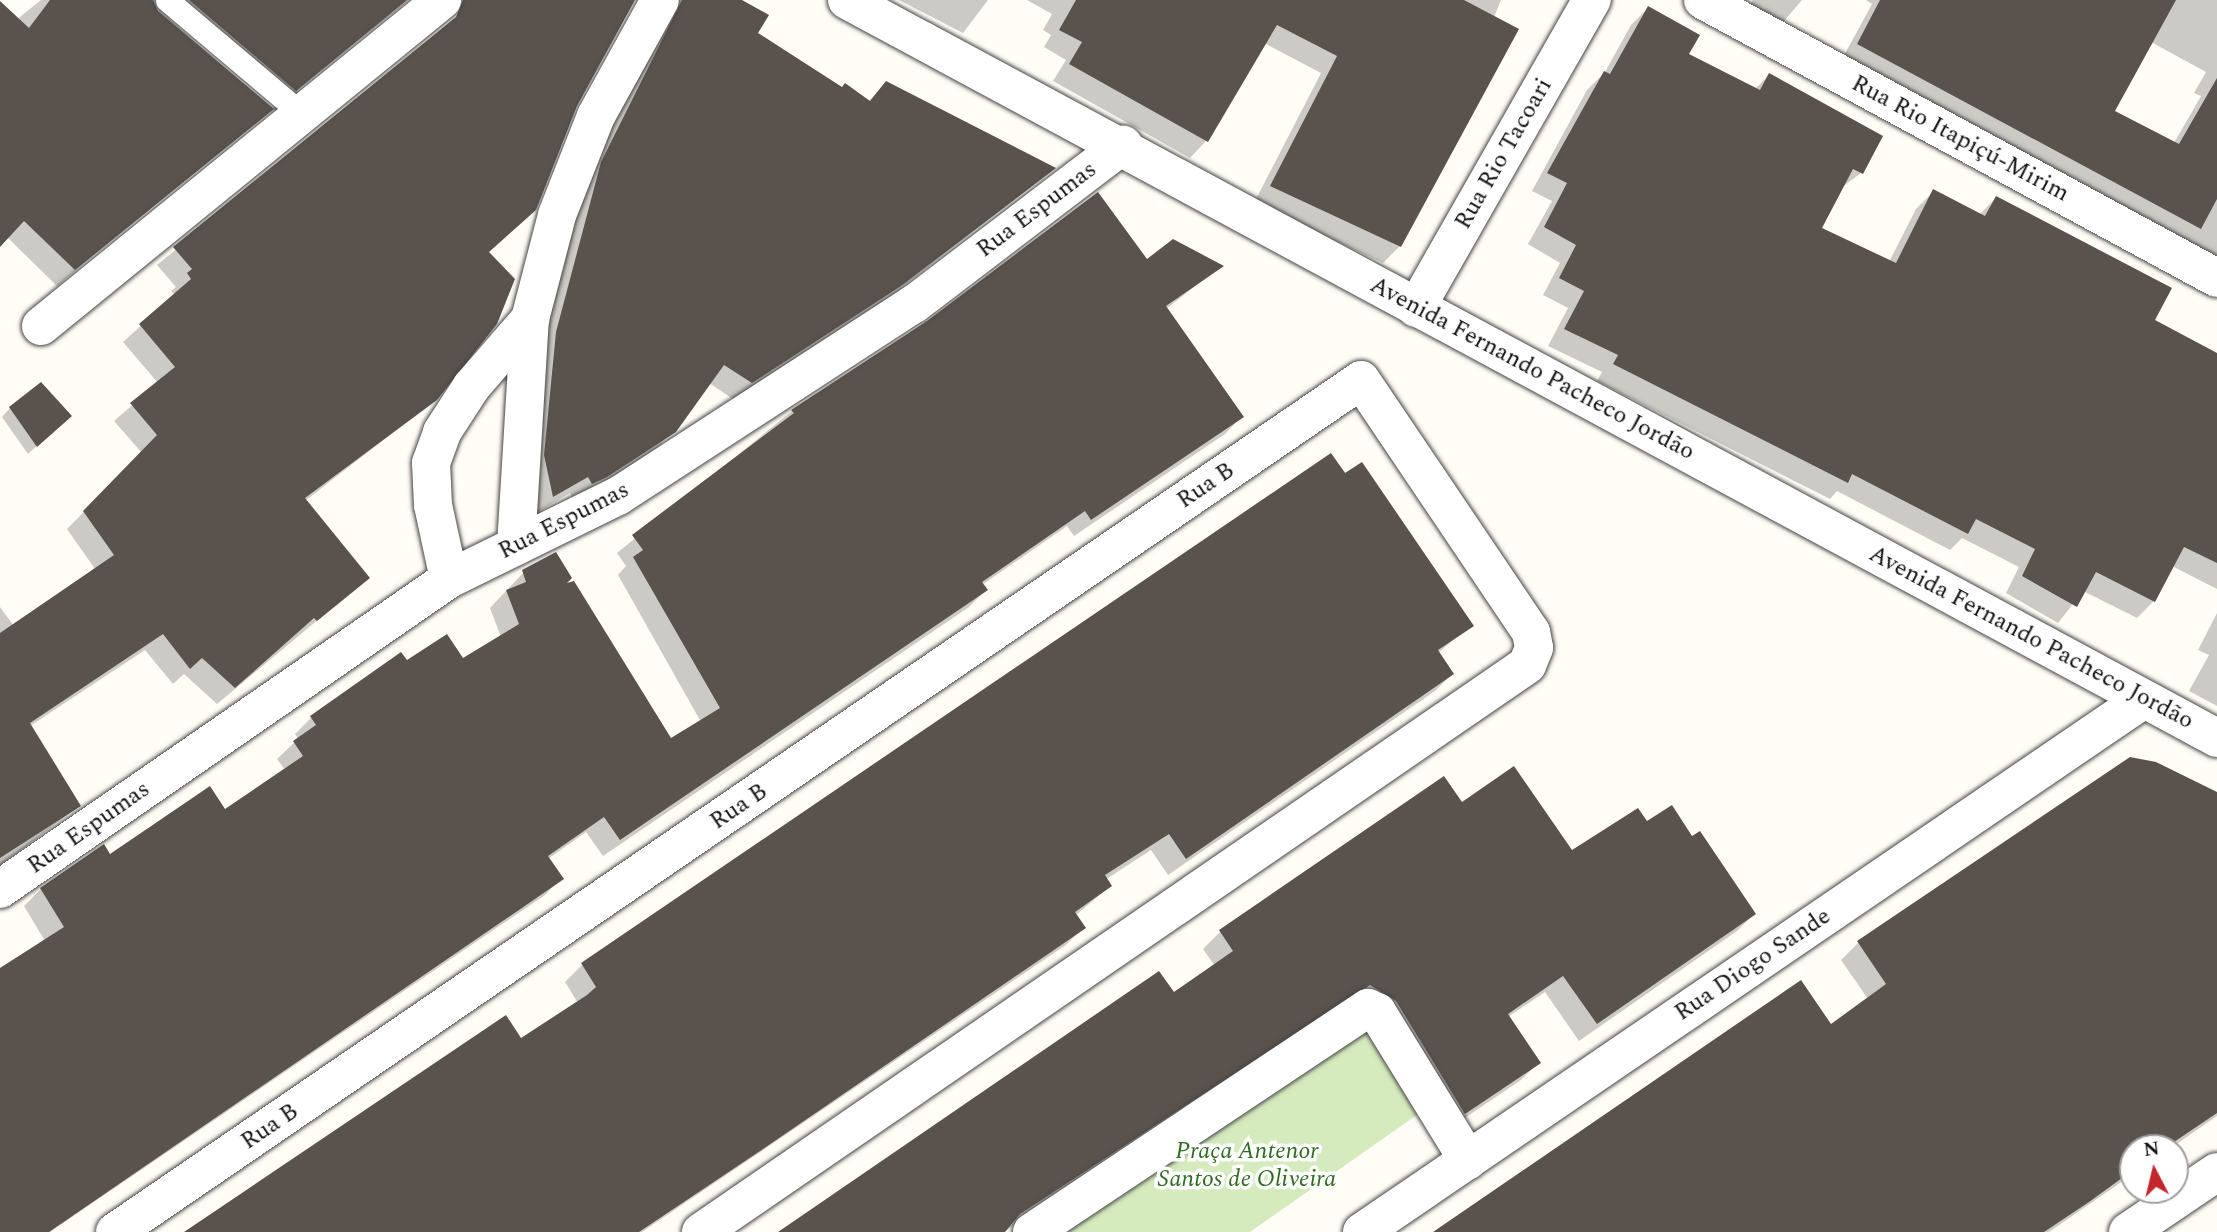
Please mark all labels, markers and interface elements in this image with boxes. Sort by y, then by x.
street label: Rua Rio Itapiçú-Mirim [1846,69,2074,209]
street label: Rua Rio Tacoari [1449,73,1559,235]
street label: Rua Espumas [971,156,1103,264]
street label: Avenida Fernando Pacheco Jordão [1365,271,1699,467]
street label: Rua B [1172,456,1240,516]
street label: Rua Espumas [494,476,634,566]
street label: Avenida Fernando Pacheco Jordão [1864,540,2198,736]
street label: Rua Espumas [22,775,156,881]
street label: Rua B [705,777,773,837]
street label: Rua Diogo Sande [1670,902,1836,1028]
street label: Rua B [236,1097,304,1157]
north arrow [2119,1134,2189,1204]
text: N [2142,1134,2161,1165]
park label: Praça Antenor Santos de Oliveira [1158,1138,1336,1194]

